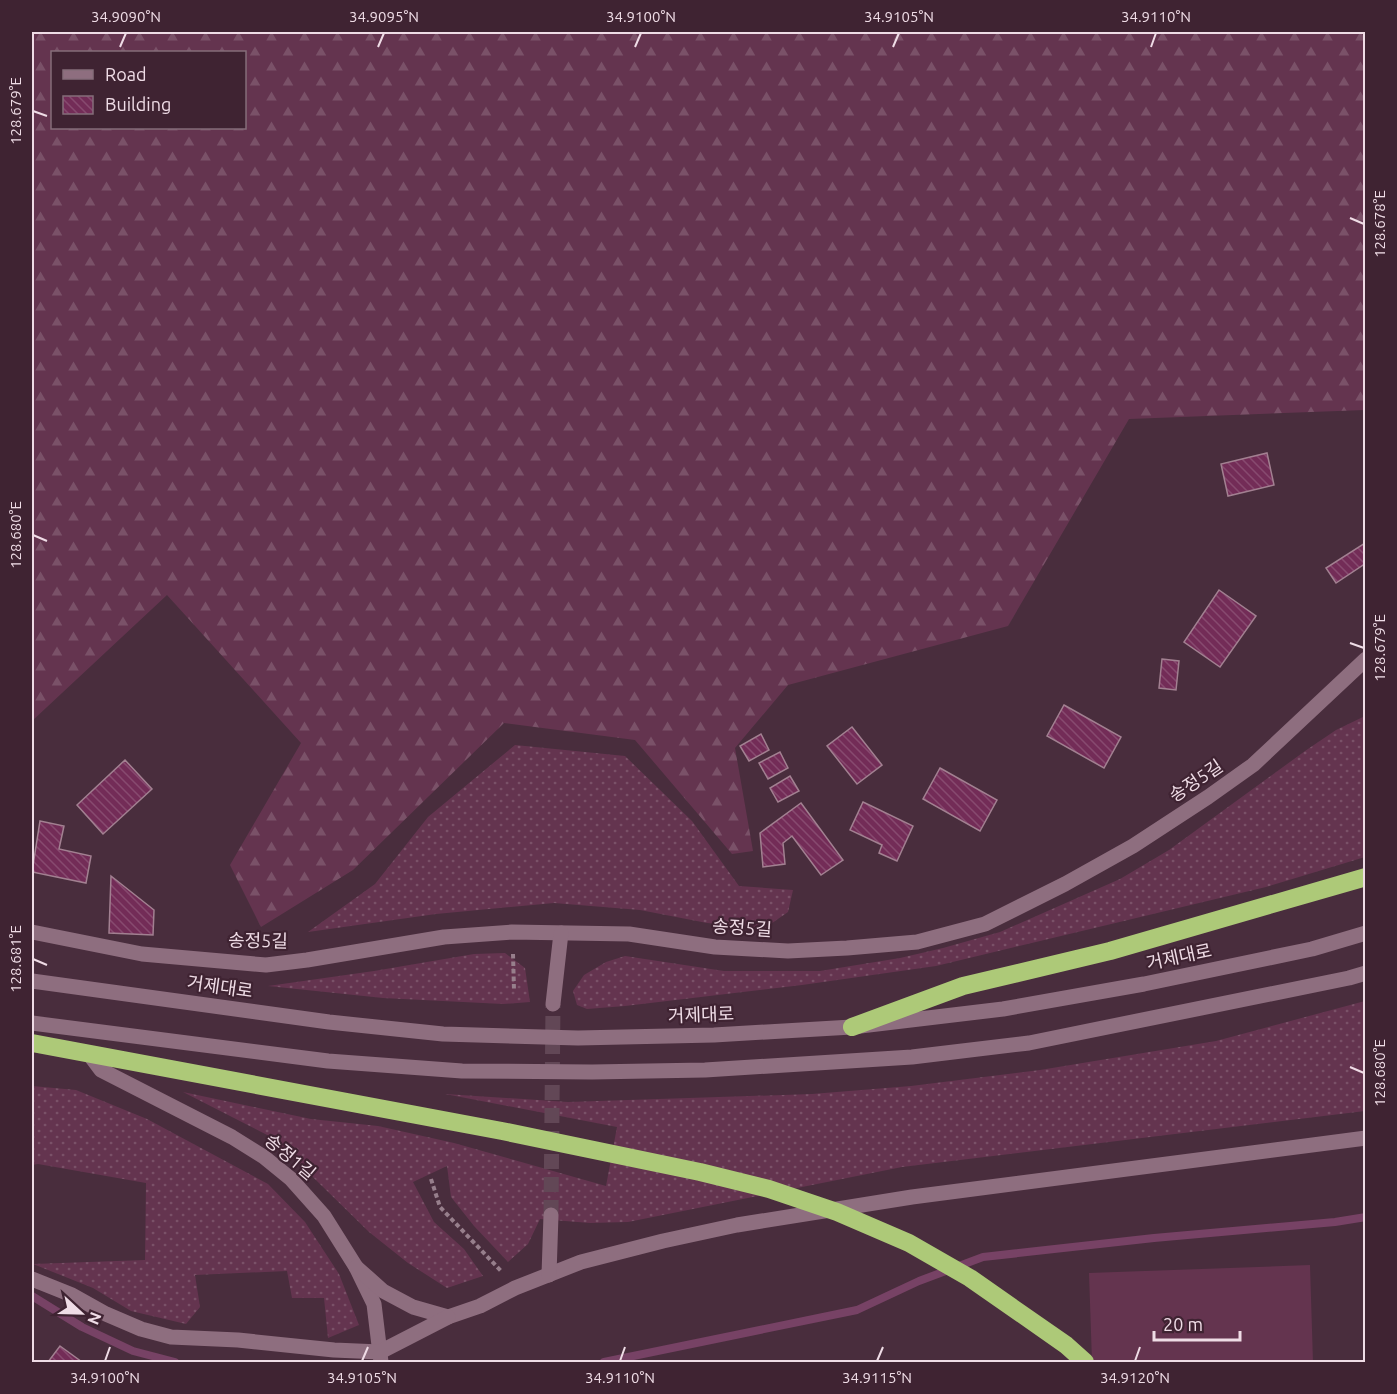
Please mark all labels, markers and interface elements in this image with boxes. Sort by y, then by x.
text: 34.9090°N [91,8,161,25]
text: 34.9095°N [349,8,419,25]
text: 34.9100°N [606,8,676,25]
text: 34.9105°N [864,8,934,25]
text: 34.9110°N [1121,8,1191,25]
legend [51,51,246,129]
text: Road [105,64,147,84]
text: 128.679°E [7,77,24,145]
text: Building [105,94,171,114]
text: 128.678°E [1371,190,1388,258]
text: 128.680°E [7,501,24,569]
text: 128.679°E [1371,614,1388,682]
street label: 송정5길 [1165,755,1226,805]
street label: 송정5길 [712,915,773,939]
text: 128.681°E [7,925,24,993]
street label: 송정5길 [228,929,288,951]
street label: 거제대로 [1144,939,1213,973]
street label: 거제대로 [186,971,254,1001]
street label: 거제대로 [668,1003,734,1025]
text: 128.680°E [1371,1039,1388,1107]
street label: 송정1길 [261,1129,320,1183]
north arrow [51,1283,111,1343]
scale bar [1154,1304,1240,1342]
text: N [84,1310,105,1328]
text: 20 m [1163,1314,1203,1334]
text: 34.9100°N [70,1369,140,1386]
text: 34.9105°N [327,1369,397,1386]
text: 34.9110°N [585,1369,655,1386]
text: 34.9115°N [842,1369,912,1386]
text: 34.9120°N [1100,1369,1170,1386]

